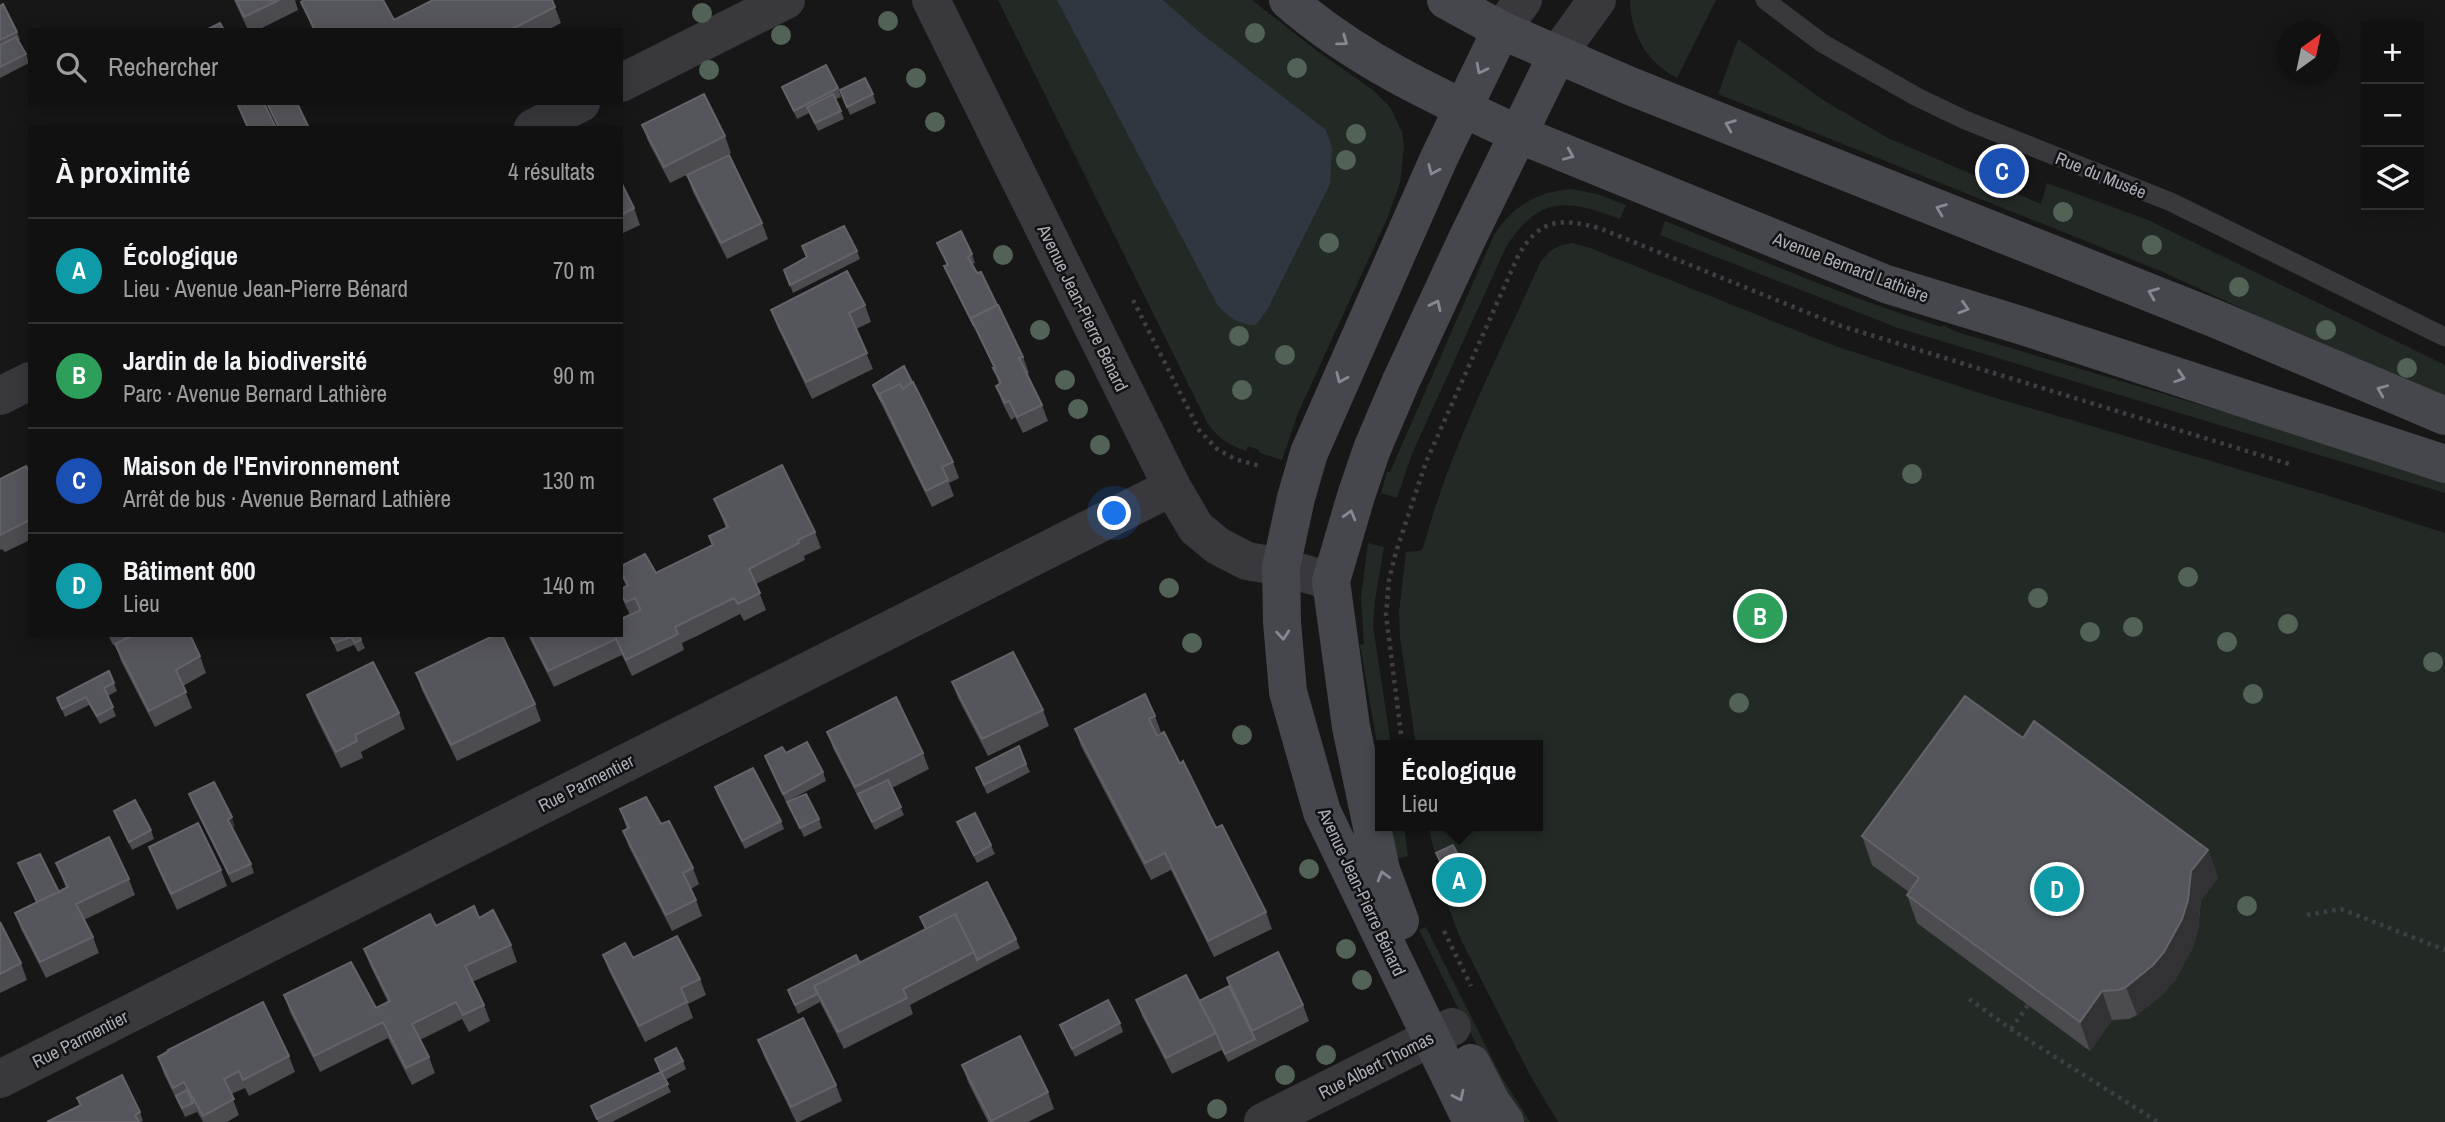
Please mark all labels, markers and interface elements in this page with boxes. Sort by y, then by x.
north arrow [2277,21,2340,84]
map controls [2361,21,2424,210]
button: + [2361,21,2424,84]
search box [28,28,623,105]
one-way arrow [1335,33,1348,46]
icon: search [52,48,90,86]
text: Rechercher [108,49,218,84]
one-way arrow [1476,62,1490,74]
button: − [2361,84,2424,147]
one-way arrow [1724,120,1736,134]
pin: C [1979,145,2025,197]
street label: Rue du Musée [2052,145,2150,205]
one-way arrow [1562,147,1574,161]
button: layers [2361,147,2424,210]
text: À proximité [56,152,190,192]
text: 4 résultats [508,156,595,187]
one-way arrow [1427,163,1441,175]
one-way arrow [1936,203,1948,217]
street label: Avenue Jean-Pierre Bénard [1031,220,1134,396]
street label: Avenue Bernard Lathière [1769,225,1932,308]
text: Écologique [123,238,238,273]
text: A [72,255,86,286]
text: 70 m [553,255,595,286]
text: Lieu · Avenue Jean-Pierre Bénard [123,273,408,304]
one-way arrow [2147,288,2159,302]
one-way arrow [1957,299,1969,314]
one-way arrow [1428,300,1442,312]
text: Jardin de la biodiversité [123,343,367,378]
text: B [72,360,86,391]
text: 90 m [553,360,595,391]
one-way arrow [2174,368,2186,383]
one-way arrow [1335,371,1349,383]
text: Parc · Avenue Bernard Lathière [123,378,387,409]
one-way arrow [2377,384,2389,398]
text: Maison de l'Environnement [123,448,399,483]
text: C [72,465,86,496]
text: 130 m [543,465,595,496]
text: Arrêt de bus · Avenue Bernard Lathière [123,483,451,514]
your location [1097,496,1131,530]
one-way arrow [1342,510,1356,522]
text: Bâtiment 600 [123,553,256,588]
text: D [72,570,86,601]
text: 140 m [543,570,595,601]
text: Lieu [123,588,160,619]
pin: B [1737,590,1783,642]
one-way arrow [1275,630,1290,641]
popup [1375,740,1543,831]
street label: Rue Parmentier [534,748,638,818]
text: Écologique [1402,753,1516,788]
text: Lieu [1402,788,1438,819]
street label: Avenue Jean-Pierre Bénard [1312,803,1412,980]
pin: A [1436,854,1482,906]
pin: D [2034,863,2080,915]
one-way arrow [1377,871,1391,883]
street label: Rue Parmentier [28,1004,132,1074]
street label: Rue Albert Thomas [1314,1025,1438,1105]
one-way arrow [1451,1089,1465,1101]

